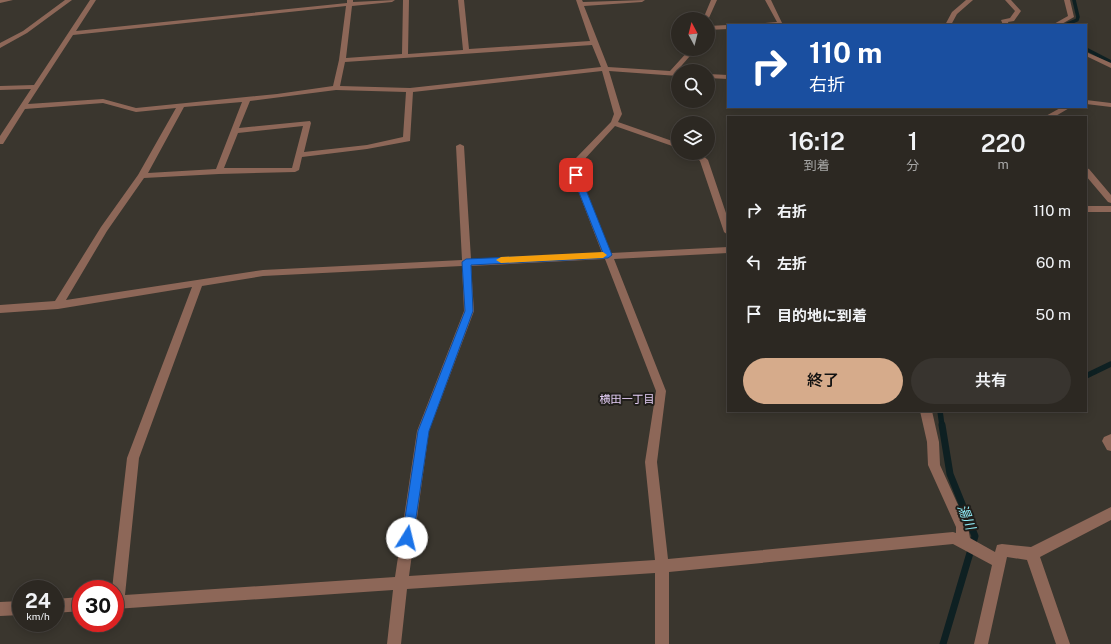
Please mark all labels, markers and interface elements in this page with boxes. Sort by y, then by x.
north arrow [671,12,715,56]
map controls [671,12,715,160]
text: 110 m [809,36,882,69]
icon: right [743,40,795,92]
button: search [671,64,715,108]
text: 右折 [809,74,845,95]
button: layers [671,116,715,160]
text: 16:12 [788,127,845,155]
text: 1 [908,127,918,155]
text: 220 [981,129,1026,157]
text: m [998,157,1009,172]
pin [559,158,593,192]
text: 到着 [804,158,830,173]
text: 分 [906,158,919,173]
icon: arrive [565,164,587,186]
icon: right [743,199,765,221]
text: 110 m [1033,202,1071,219]
text: 右折 [777,203,807,220]
icon: left [743,251,765,273]
text: 60 m [1036,254,1071,271]
text: 左折 [777,255,807,272]
icon: arrive [743,303,765,325]
text: 50 m [1036,306,1071,323]
text: 目的地に到着 [777,307,867,324]
button: 終了 [743,358,903,404]
button: 共有 [911,358,1071,404]
district label: 横田一丁目 [600,393,655,405]
water label: 湯川 [955,502,979,534]
position arrow [386,517,428,559]
speed limit sign: 30 [72,580,124,632]
text: 24 [25,589,51,613]
text: km/h [26,610,50,622]

